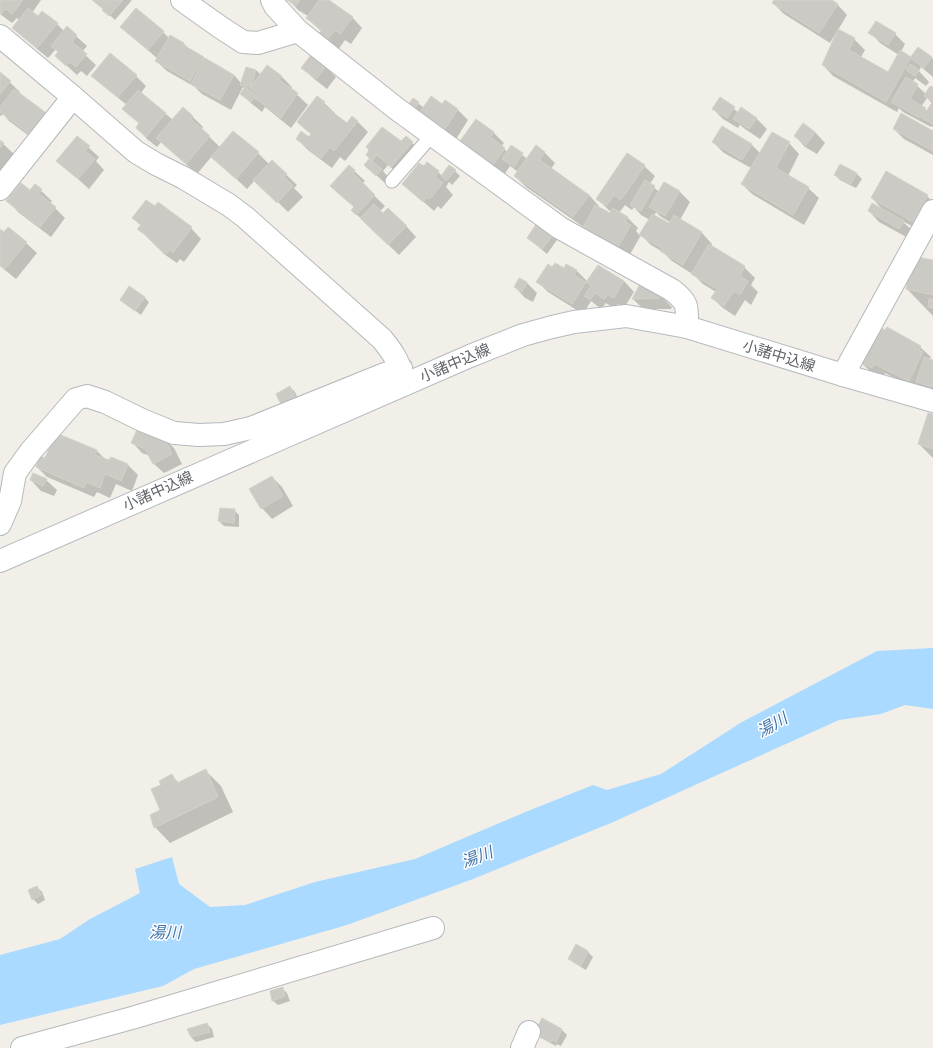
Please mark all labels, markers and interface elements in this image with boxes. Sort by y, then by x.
street label: 小諸中込線 [740,336,818,376]
street label: 小諸中込線 [417,340,493,386]
street label: 小諸中込線 [120,468,196,514]
water label: 湯川 [753,708,792,741]
water label: 湯川 [459,842,497,872]
water label: 湯川 [149,923,183,942]

